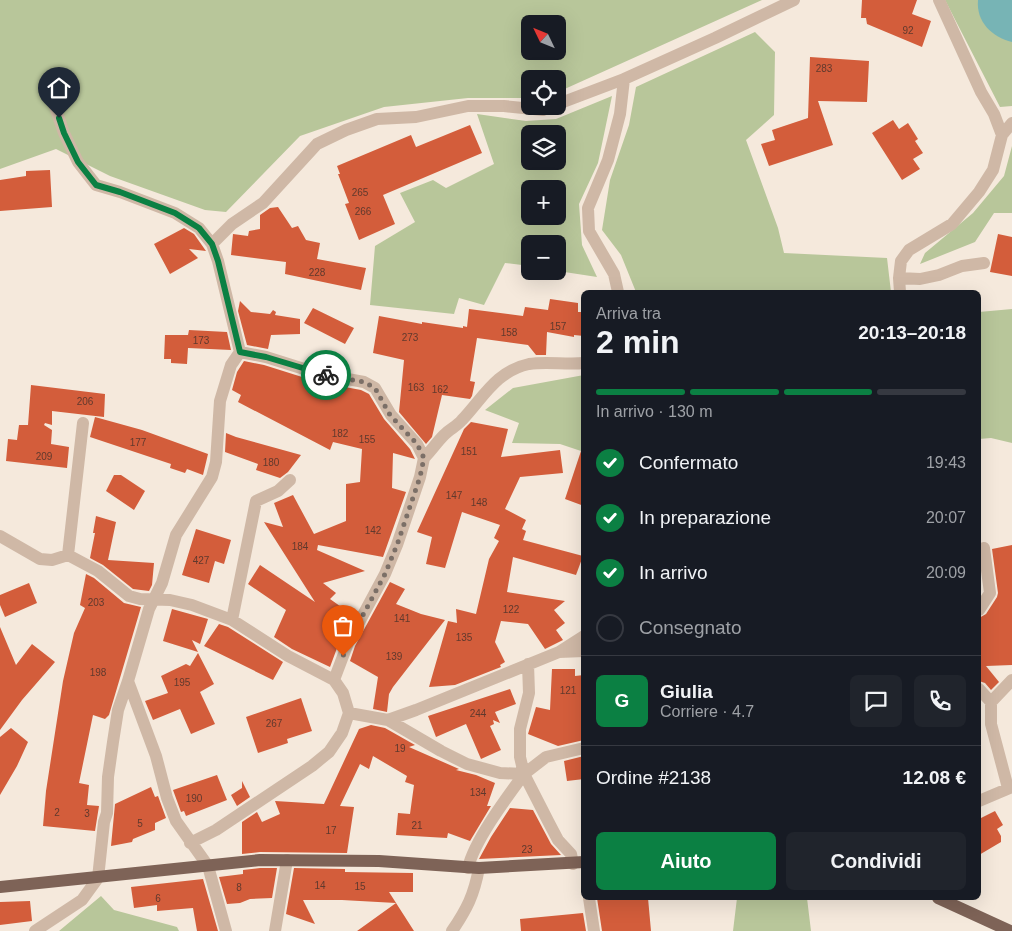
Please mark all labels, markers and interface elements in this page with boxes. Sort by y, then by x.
north arrow [521,15,566,60]
map controls [521,15,566,280]
house number: 92 [902,25,914,36]
house number: 283 [816,63,833,74]
pin [38,67,80,118]
button: locate [521,70,566,115]
icon: home [45,74,73,102]
button: layers [521,125,566,170]
button: + [521,180,566,225]
house number: 265 [352,187,369,198]
house number: 266 [355,206,372,217]
button: − [521,235,566,280]
house number: 228 [309,267,326,278]
text: Arriva tra [596,305,661,322]
house number: 157 [550,321,567,332]
text: 20:13–20:18 [858,322,966,343]
text: 2 min [596,324,680,360]
house number: 158 [501,327,518,338]
house number: 273 [402,332,419,343]
house number: 173 [193,335,210,346]
courier [301,350,351,400]
icon: bike [312,361,340,389]
house number: 163 [408,382,425,393]
house number: 162 [432,384,449,395]
house number: 206 [77,396,94,407]
text: In arrivo · 130 m [596,403,712,420]
house number: 182 [332,428,349,439]
house number: 155 [359,434,376,445]
house number: 177 [130,437,147,448]
house number: 151 [461,446,478,457]
icon: check [596,449,624,477]
house number: 209 [36,451,53,462]
text: Confermato [639,452,738,473]
text: 19:43 [926,454,966,471]
house number: 180 [263,457,280,468]
house number: 147 [446,490,463,501]
house number: 148 [471,497,488,508]
icon: check [596,504,624,532]
text: In preparazione [639,507,771,528]
text: 20:07 [926,509,966,526]
house number: 142 [365,525,382,536]
house number: 184 [292,541,309,552]
house number: 427 [193,555,210,566]
icon: check [596,559,624,587]
text: In arrivo [639,562,708,583]
text: 20:09 [926,564,966,581]
house number: 203 [88,597,105,608]
house number: 122 [503,604,520,615]
pin [322,605,364,656]
icon: bag [329,612,357,640]
house number: 141 [394,613,411,624]
text: Consegnato [639,617,741,638]
house number: 135 [456,632,473,643]
house number: 139 [386,651,403,662]
house number: 198 [90,667,107,678]
button: chat [850,675,902,727]
button: phone [914,675,966,727]
house number: 195 [174,677,191,688]
text: Giulia [660,681,713,702]
house number: 121 [560,685,577,696]
text: G [615,690,629,711]
text: Corriere · 4.7 [660,703,754,720]
house number: 244 [470,708,487,719]
house number: 267 [266,718,283,729]
house number: 19 [394,743,406,754]
text: Ordine #2138 [596,767,711,788]
text: 12.08 € [903,767,966,788]
house number: 134 [470,787,487,798]
house number: 190 [186,793,203,804]
house number: 2 [54,807,60,818]
house number: 3 [84,808,90,819]
house number: 5 [137,818,143,829]
house number: 21 [411,820,423,831]
house number: 17 [325,825,337,836]
button: Aiuto [596,832,776,890]
button: Condividi [786,832,966,890]
house number: 23 [521,844,533,855]
house number: 14 [314,880,326,891]
house number: 15 [354,881,366,892]
house number: 8 [236,882,242,893]
house number: 6 [155,893,161,904]

